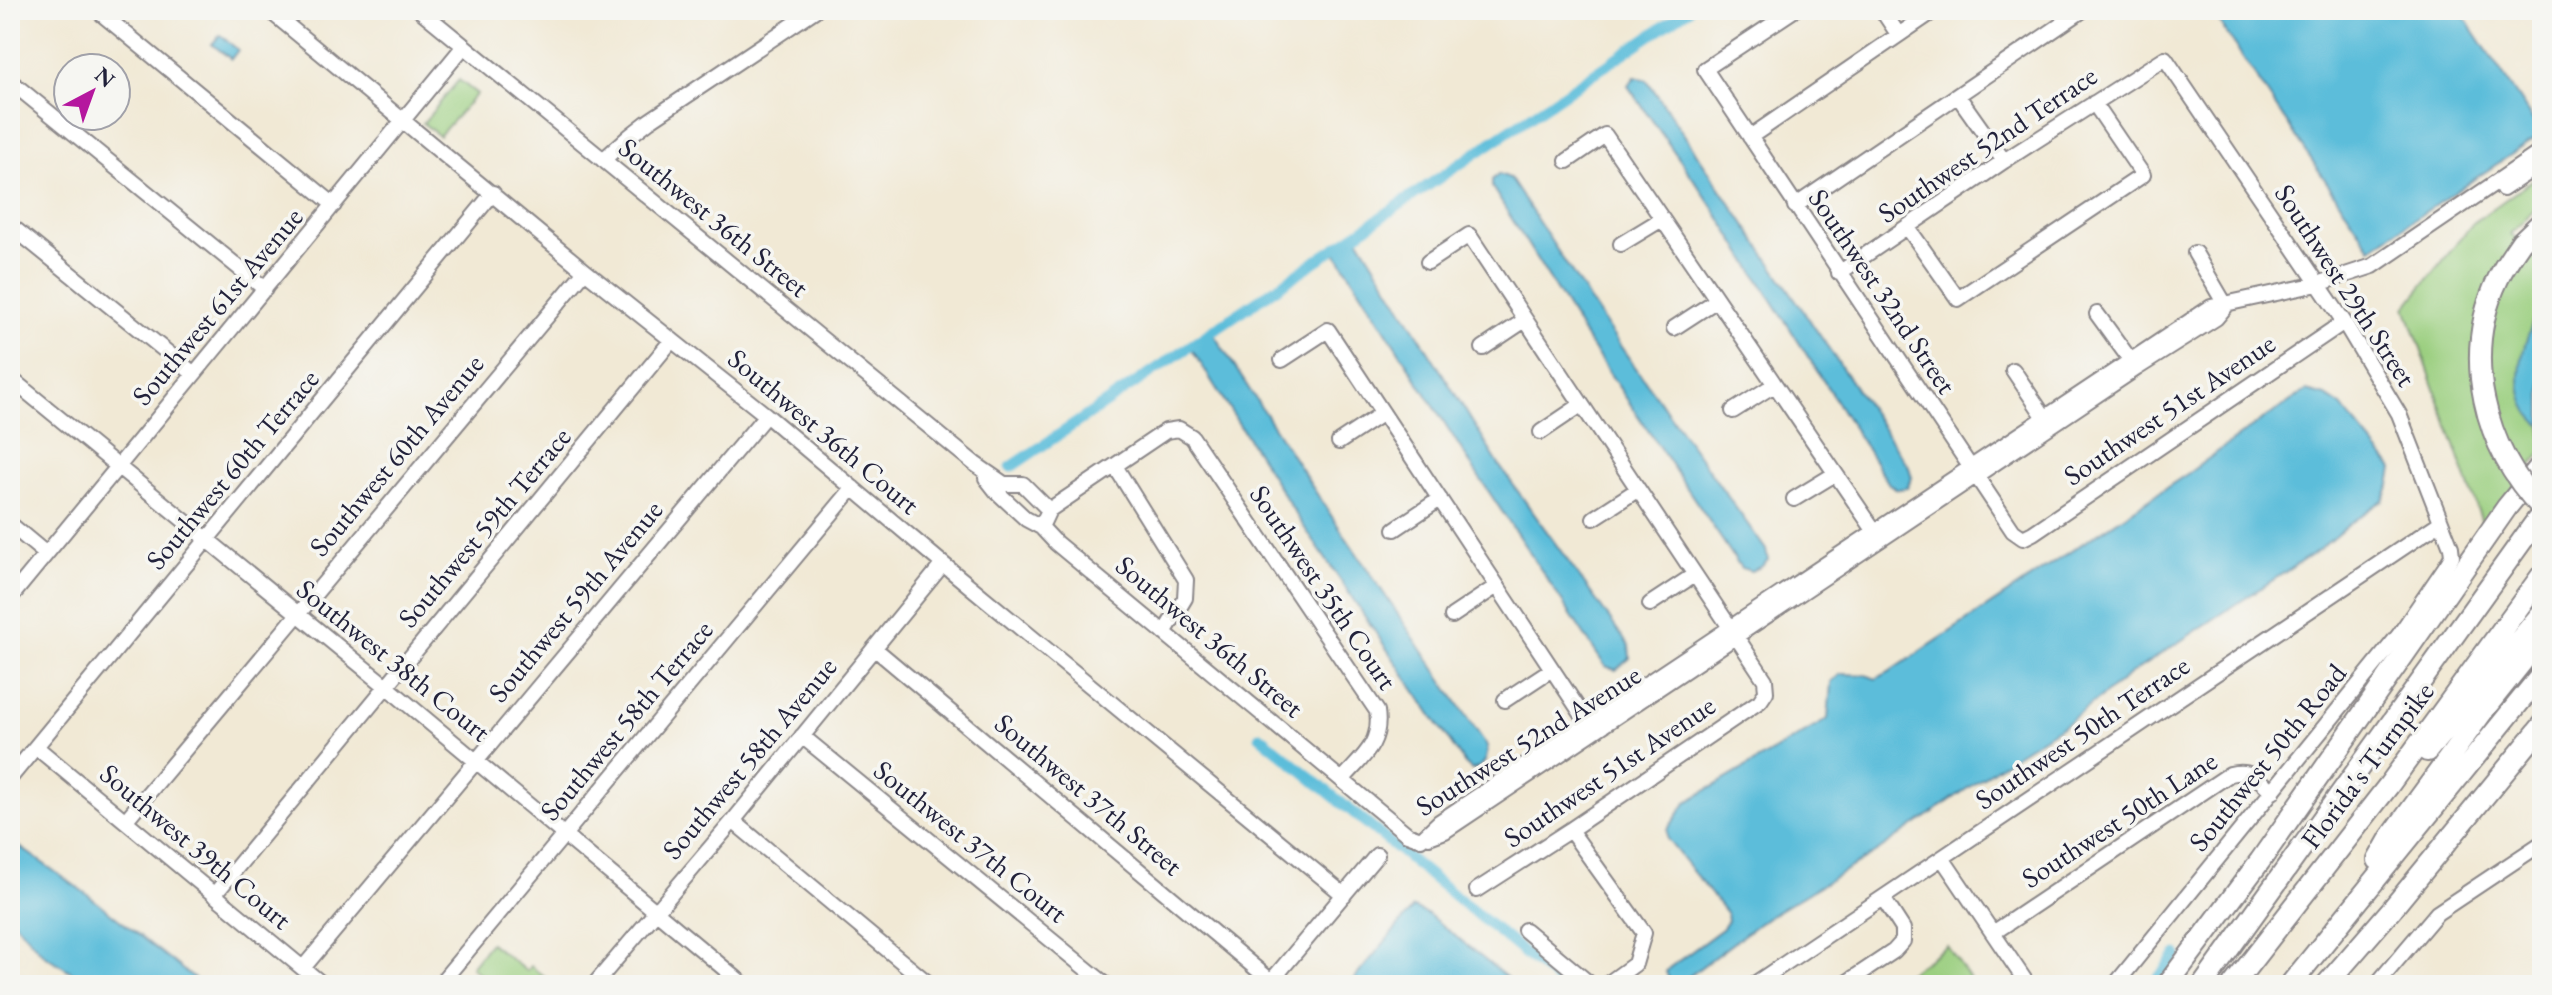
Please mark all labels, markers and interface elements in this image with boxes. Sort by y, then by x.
north arrow [52,52,132,132]
street label: Southwest 52nd Terrace [1870,57,2104,231]
text: N [89,60,121,94]
street label: Southwest 36th Street [612,129,816,305]
street label: Southwest 29th Street [2267,177,2425,393]
street label: Southwest 32nd Street [1801,181,1965,401]
street label: Southwest 61st Avenue [124,200,310,412]
street label: Southwest 51st Avenue [2056,325,2282,493]
street label: Southwest 36th Court [721,340,927,522]
street label: Southwest 60th Avenue [301,346,491,563]
street label: Southwest 60th Terrace [138,361,327,577]
street label: Southwest 59th Terrace [390,419,579,635]
street label: Southwest 35th Court [1242,478,1406,696]
street label: Southwest 59th Avenue [480,492,670,709]
street label: Southwest 36th Street [1109,547,1311,725]
street label: Southwest 38th Court [290,571,498,749]
street label: Southwest 58th Terrace [532,612,721,828]
street label: Southwest 50th Terrace [1968,647,2196,817]
street label: Southwest 58th Avenue [654,649,844,866]
street label: Southwest 50th Road [2180,655,2354,858]
street label: Southwest 52nd Avenue [1409,656,1647,824]
street label: Florida's Turnpike [2292,674,2442,856]
street label: Southwest 51st Avenue [1496,687,1722,855]
street label: Southwest 37th Street [988,705,1190,883]
street label: Southwest 50th Lane [2014,742,2224,896]
street label: Southwest 37th Court [867,752,1075,930]
street label: Southwest 39th Court [93,755,299,937]

